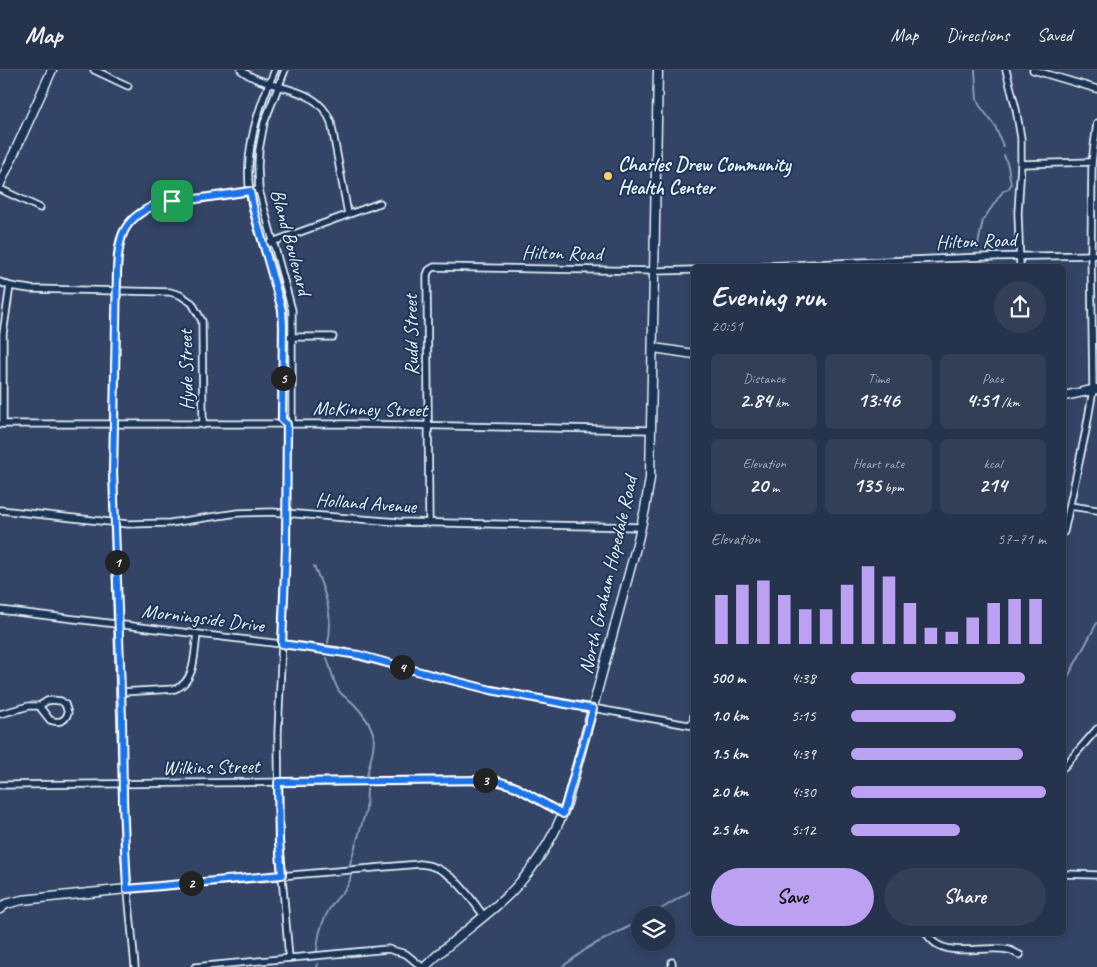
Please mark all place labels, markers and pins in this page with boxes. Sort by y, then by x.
place label: Charles Drew Community Health Center [618,152,793,200]
marker: Charles Drew Community Health Center [602,170,614,182]
pin [151,180,193,222]
pin: 5 [270,366,296,390]
pin: 1 [104,550,130,574]
pin: 4 [390,654,414,680]
pin: 3 [472,768,498,792]
pin: 2 [178,870,204,896]

